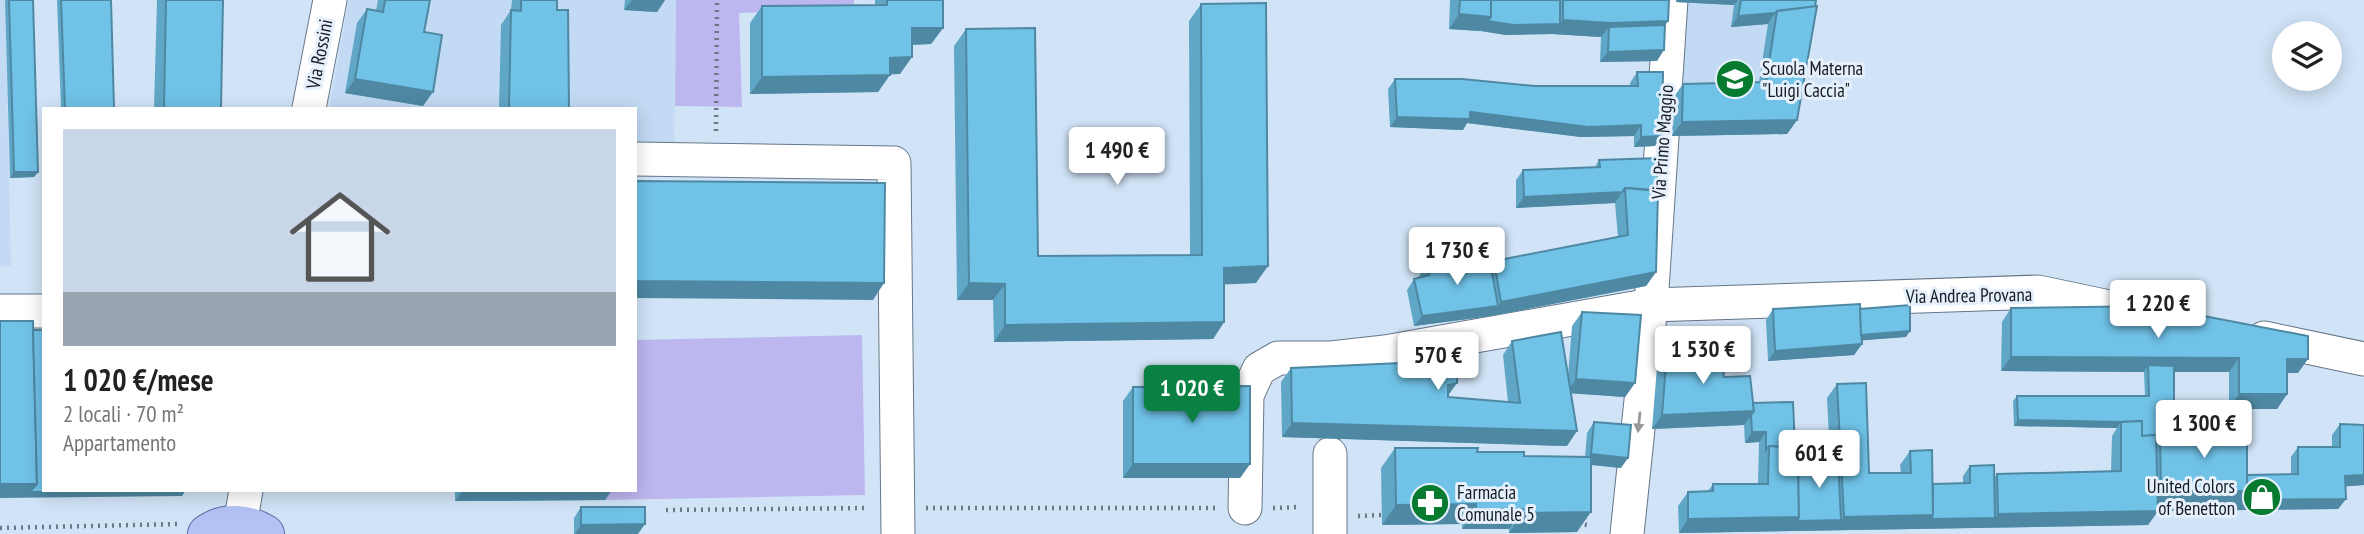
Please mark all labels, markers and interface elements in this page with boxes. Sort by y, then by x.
street label: Via Rossini [300,17,338,92]
map controls [2272,21,2342,91]
button: layers [2272,21,2342,91]
place label: Scuola Materna "Luigi Caccia" [1762,56,1863,102]
school or university icon: Scuola Materna "Luigi Caccia" [1714,58,1756,100]
street label: Via Primo Maggio [1646,84,1678,201]
pin: 1 490 € [1052,128,1182,187]
text: 1 490 € [1085,135,1149,164]
icon: home [277,174,403,300]
pin: 1 730 € [1392,228,1522,287]
text: 1 730 € [1425,235,1489,264]
pin: 1 220 € [2093,280,2223,340]
street label: Via Andrea Provana [1905,282,2032,308]
text: 1 220 € [2126,288,2190,317]
pin: 1 530 € [1638,326,1768,386]
pin: 570 € [1389,332,1487,392]
text: 1 530 € [1671,334,1735,363]
text: 570 € [1414,340,1462,369]
text: 1 020 €/mese [63,360,214,399]
pin: 1 020 € [1127,366,1257,425]
text: 1 020 € [1160,373,1224,402]
text: 2 locali · 70 m² [63,399,184,428]
pin: 1 300 € [2139,400,2269,460]
text: 1 300 € [2172,408,2236,437]
one-way arrow [1633,411,1644,433]
text: Appartamento [63,428,176,457]
pin: 601 € [1770,430,1868,490]
text: 601 € [1795,438,1843,467]
place label: United Colors of Benetton [2147,474,2235,520]
shop icon: United Colors of Benetton [2241,476,2283,518]
place label: Farmacia Comunale 5 [1457,480,1535,526]
pharmacy icon: Farmacia Comunale 5 [1409,482,1451,524]

